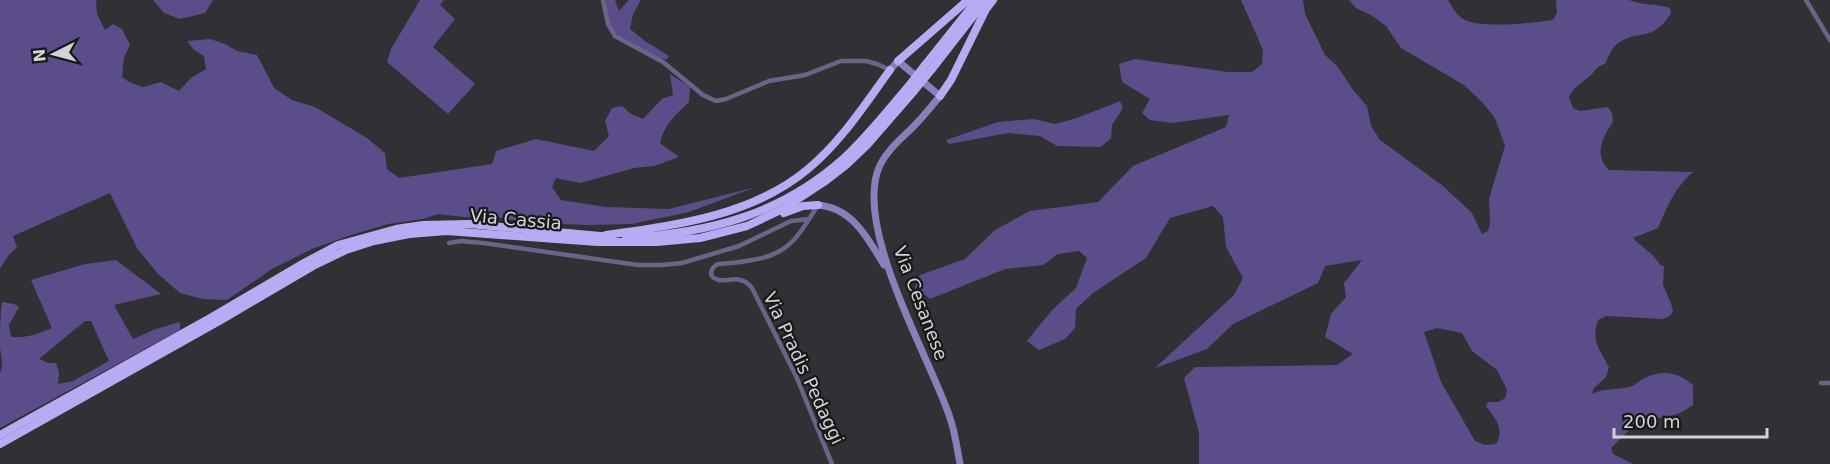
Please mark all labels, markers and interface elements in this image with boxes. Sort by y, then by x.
north arrow [24,24,84,84]
text: N [29,48,50,63]
street label: Via Cassia [469,205,563,233]
street label: Via Cesanese [890,243,952,363]
street label: Via Pradis Pedaggi [759,288,849,448]
scale bar [1614,401,1767,439]
text: 200 m [1623,411,1681,432]

